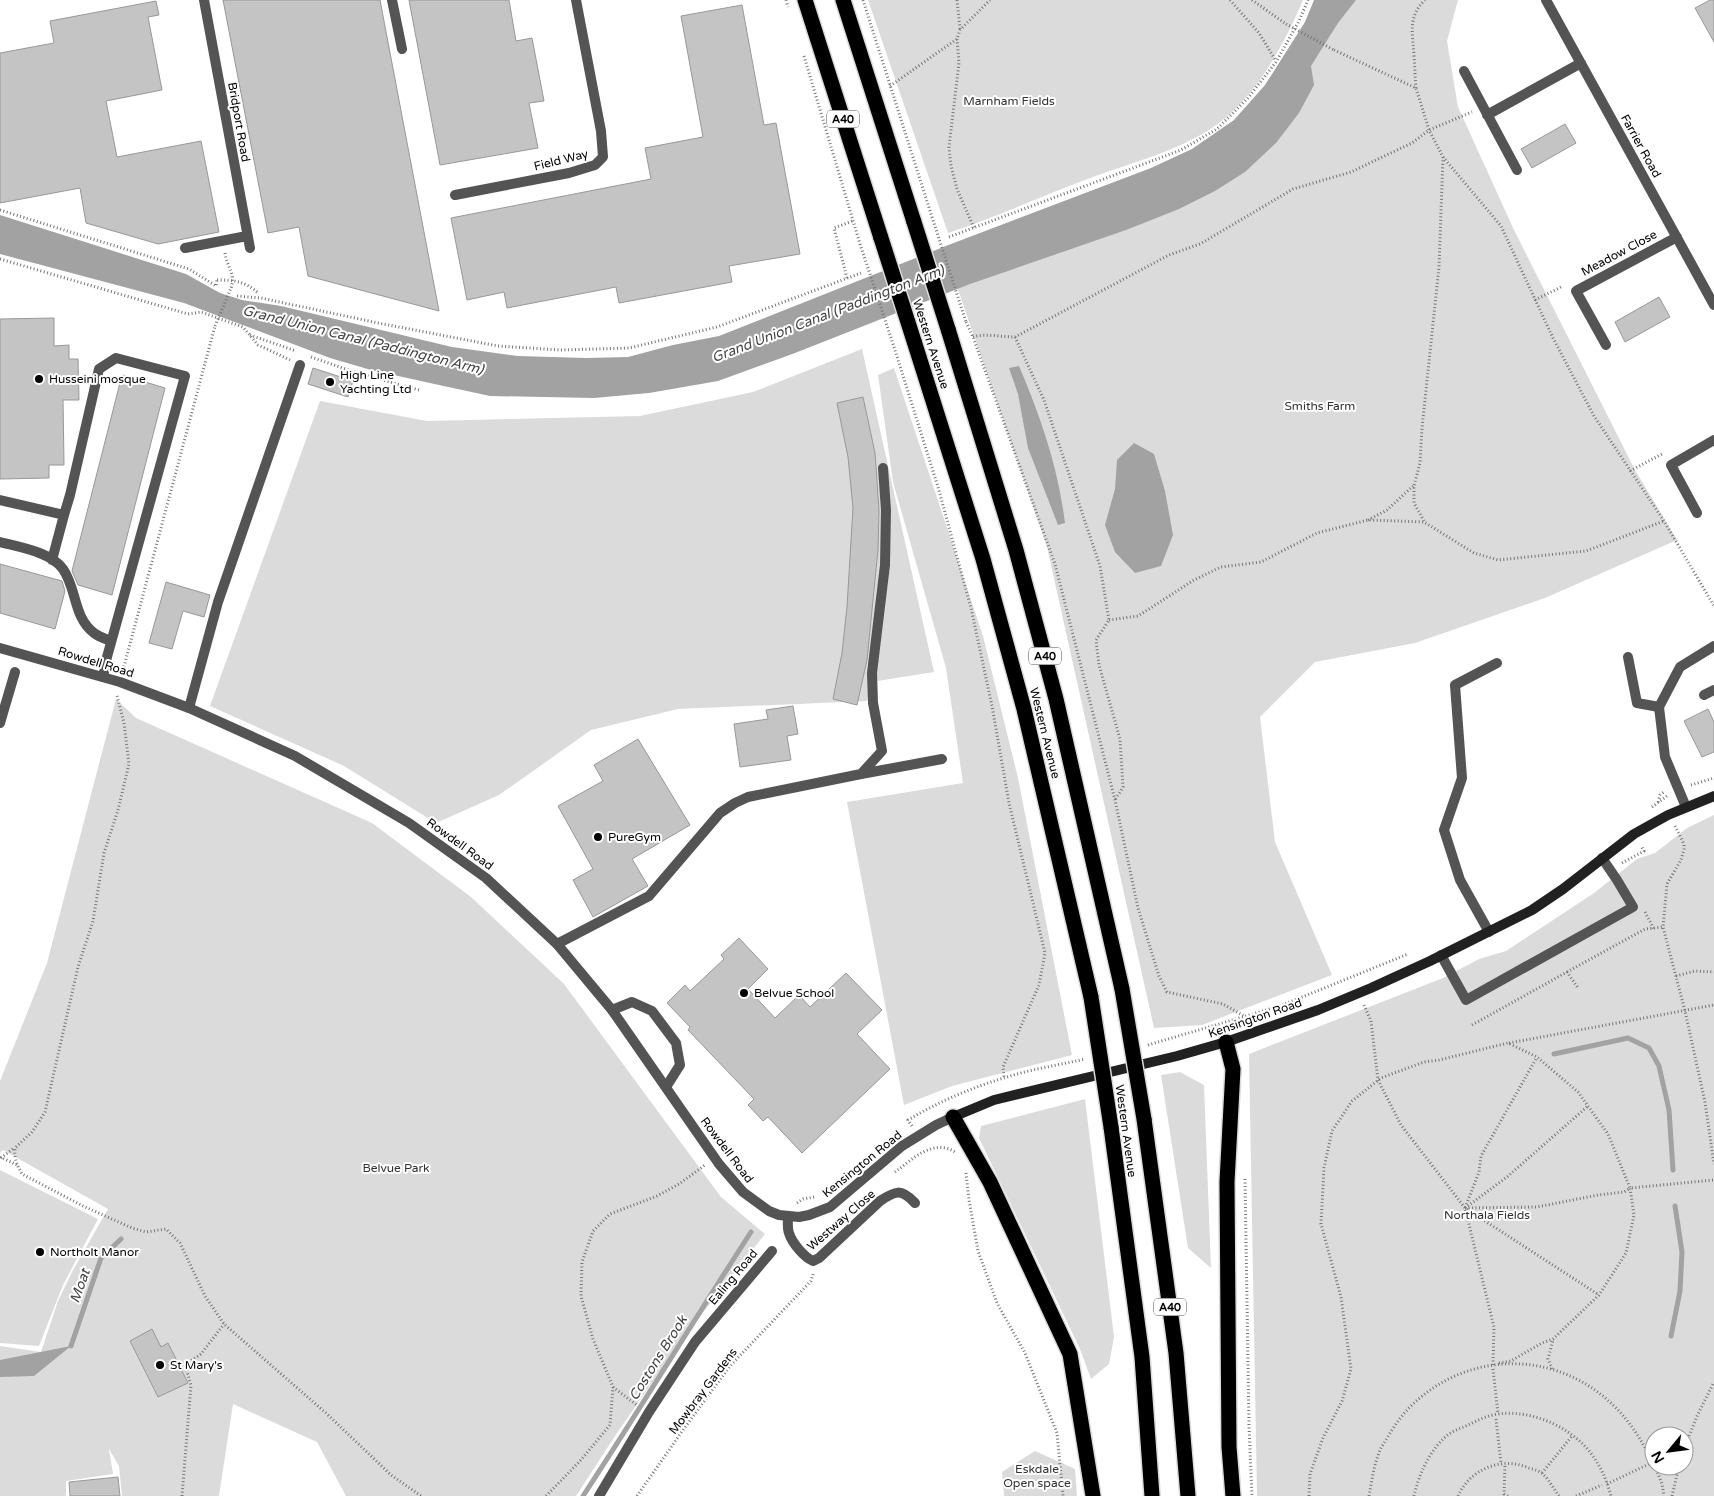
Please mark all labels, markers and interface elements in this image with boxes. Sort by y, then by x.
street label: Bridport Road [225,81,253,163]
park label: Marnham Fields [963,94,1055,108]
road number: A40 [827,110,859,128]
street label: Farrier Road [1618,112,1664,180]
street label: Field Way [532,146,590,173]
street label: Meadow Close [1579,227,1659,279]
water label: Grand Union Canal (Paddington Arm) [709,261,948,366]
street label: Western Avenue [910,297,952,391]
water label: Grand Union Canal (Paddington Arm) [241,302,487,379]
place label: High Line Yachting Ltd [340,368,412,396]
place label: Husseini mosque [49,372,146,386]
marker: Husseini mosque [33,373,45,385]
marker: High Line Yachting Ltd [324,376,336,388]
park label: Smiths Farm [1285,399,1355,413]
street label: Rowdell Road [56,644,136,680]
road number: A40 [1029,648,1061,664]
street label: Western Avenue [1027,686,1063,780]
street label: Rowdell Road [424,815,496,873]
place label: PureGym [608,830,661,844]
marker: PureGym [592,831,604,843]
place label: Belvue School [754,986,834,1000]
marker: Belvue School [738,987,750,999]
street label: Kensington Road [1206,995,1304,1041]
street label: Western Avenue [1113,1084,1139,1178]
street label: Rowdell Road [698,1114,756,1186]
street label: Kensington Road [819,1128,905,1200]
park label: Belvue Park [362,1161,430,1175]
street label: Westway Close [804,1187,878,1253]
park label: Northala Fields [1444,1208,1530,1222]
place label: Northolt Manor [50,1245,139,1259]
marker: Northolt Manor [34,1246,46,1258]
street label: Ealing Road [706,1246,760,1308]
water label: Moat [66,1265,94,1305]
road number: A40 [1154,1298,1186,1315]
water label: Costons Brook [625,1311,692,1404]
street label: Mowbray Gardens [666,1345,740,1437]
place label: St Mary's [170,1358,223,1372]
marker: St Mary's [154,1359,166,1371]
north arrow [1644,1426,1694,1476]
text: N [1648,1448,1668,1466]
park label: Eskdale Open space [1003,1462,1071,1490]

